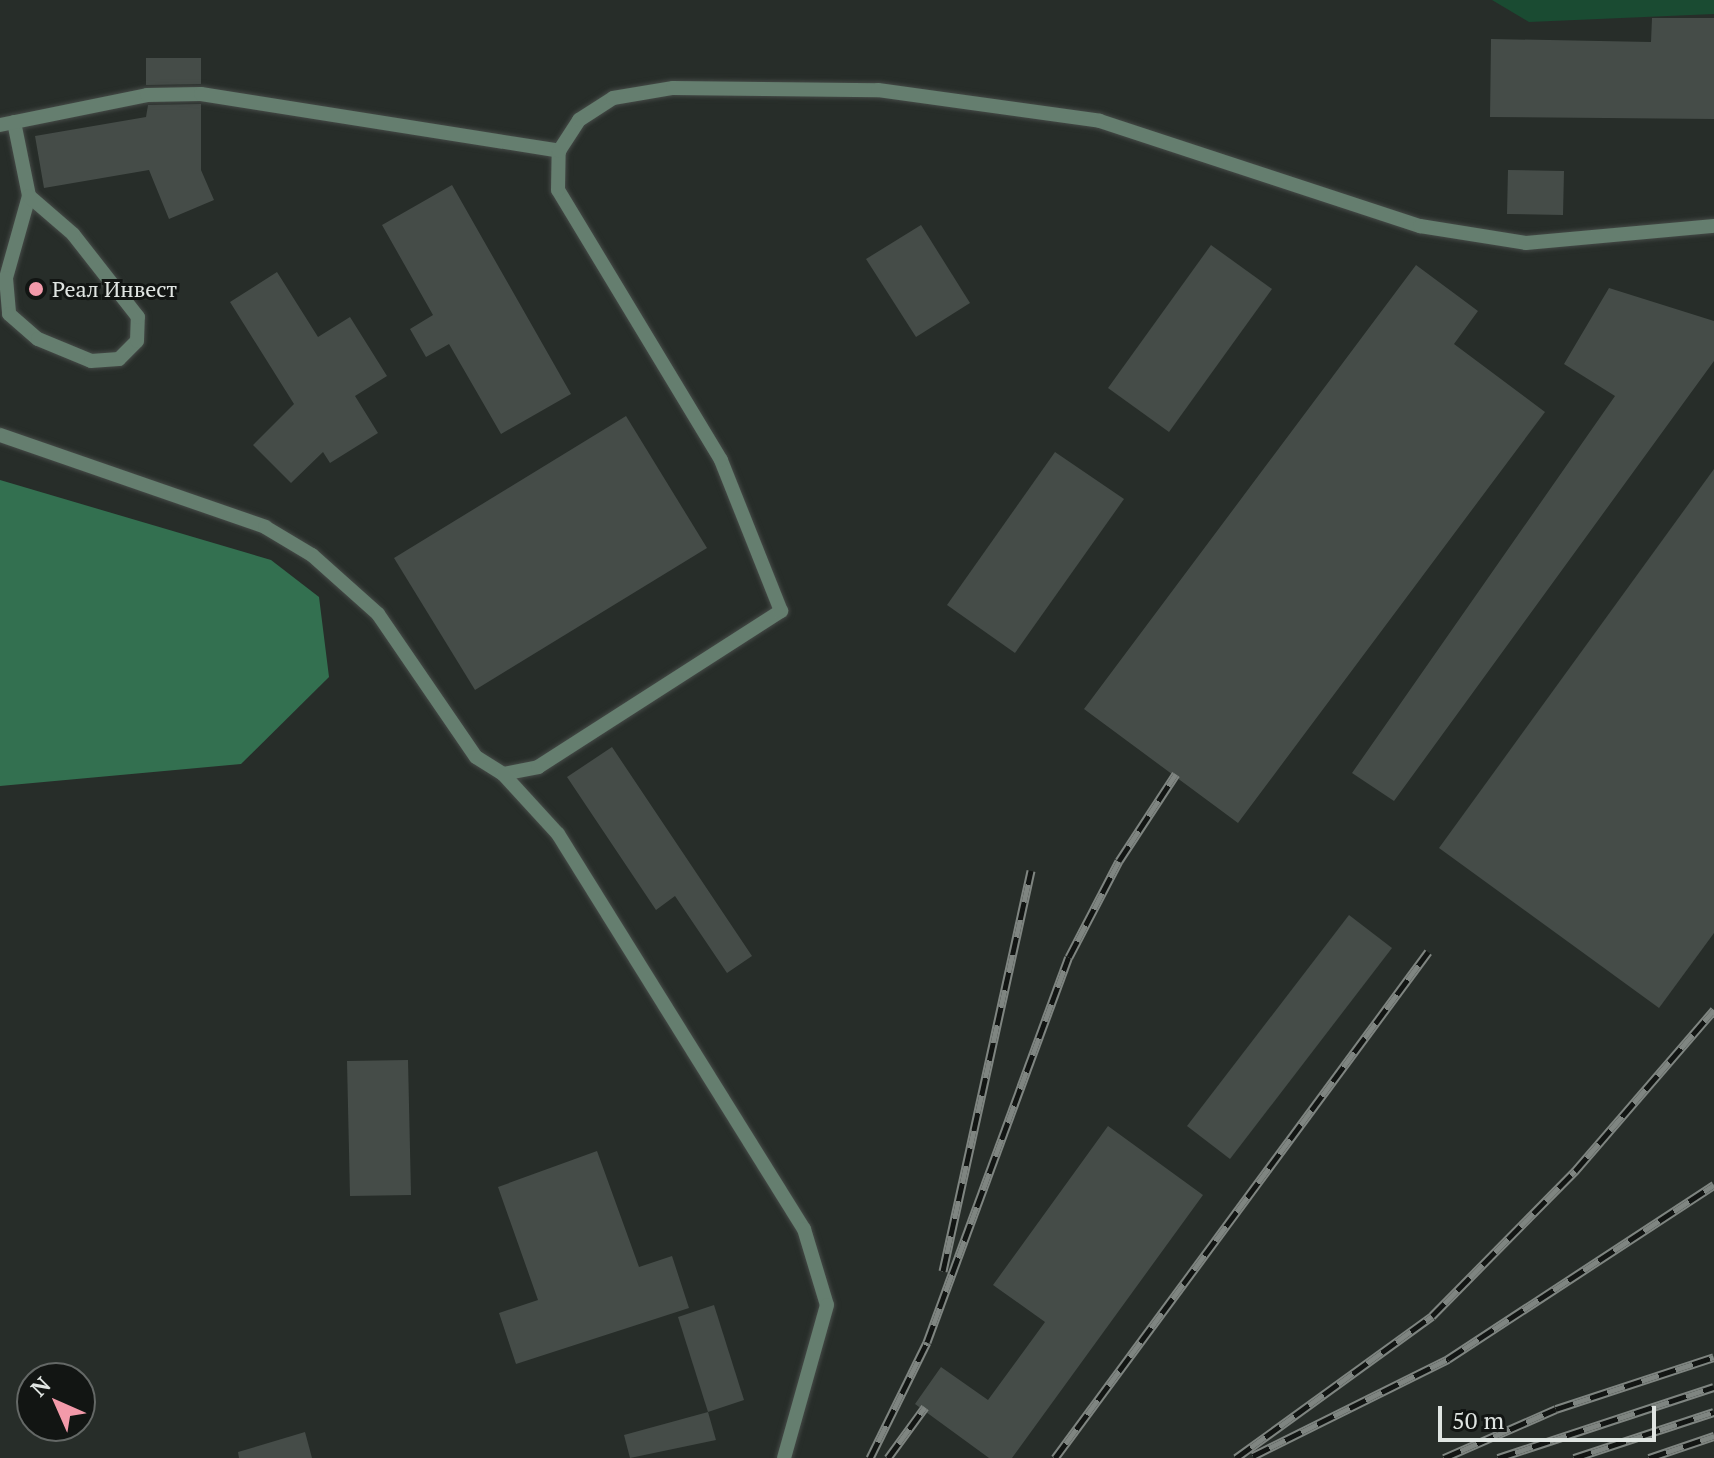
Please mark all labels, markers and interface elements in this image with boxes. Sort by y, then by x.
place label: Реал Инвест [52,276,177,302]
marker: Реал Инвест [27,280,45,298]
north arrow [16,1362,96,1442]
text: N [24,1370,56,1402]
scale bar [1442,1390,1660,1440]
text: 50 m [1452,1404,1504,1436]

